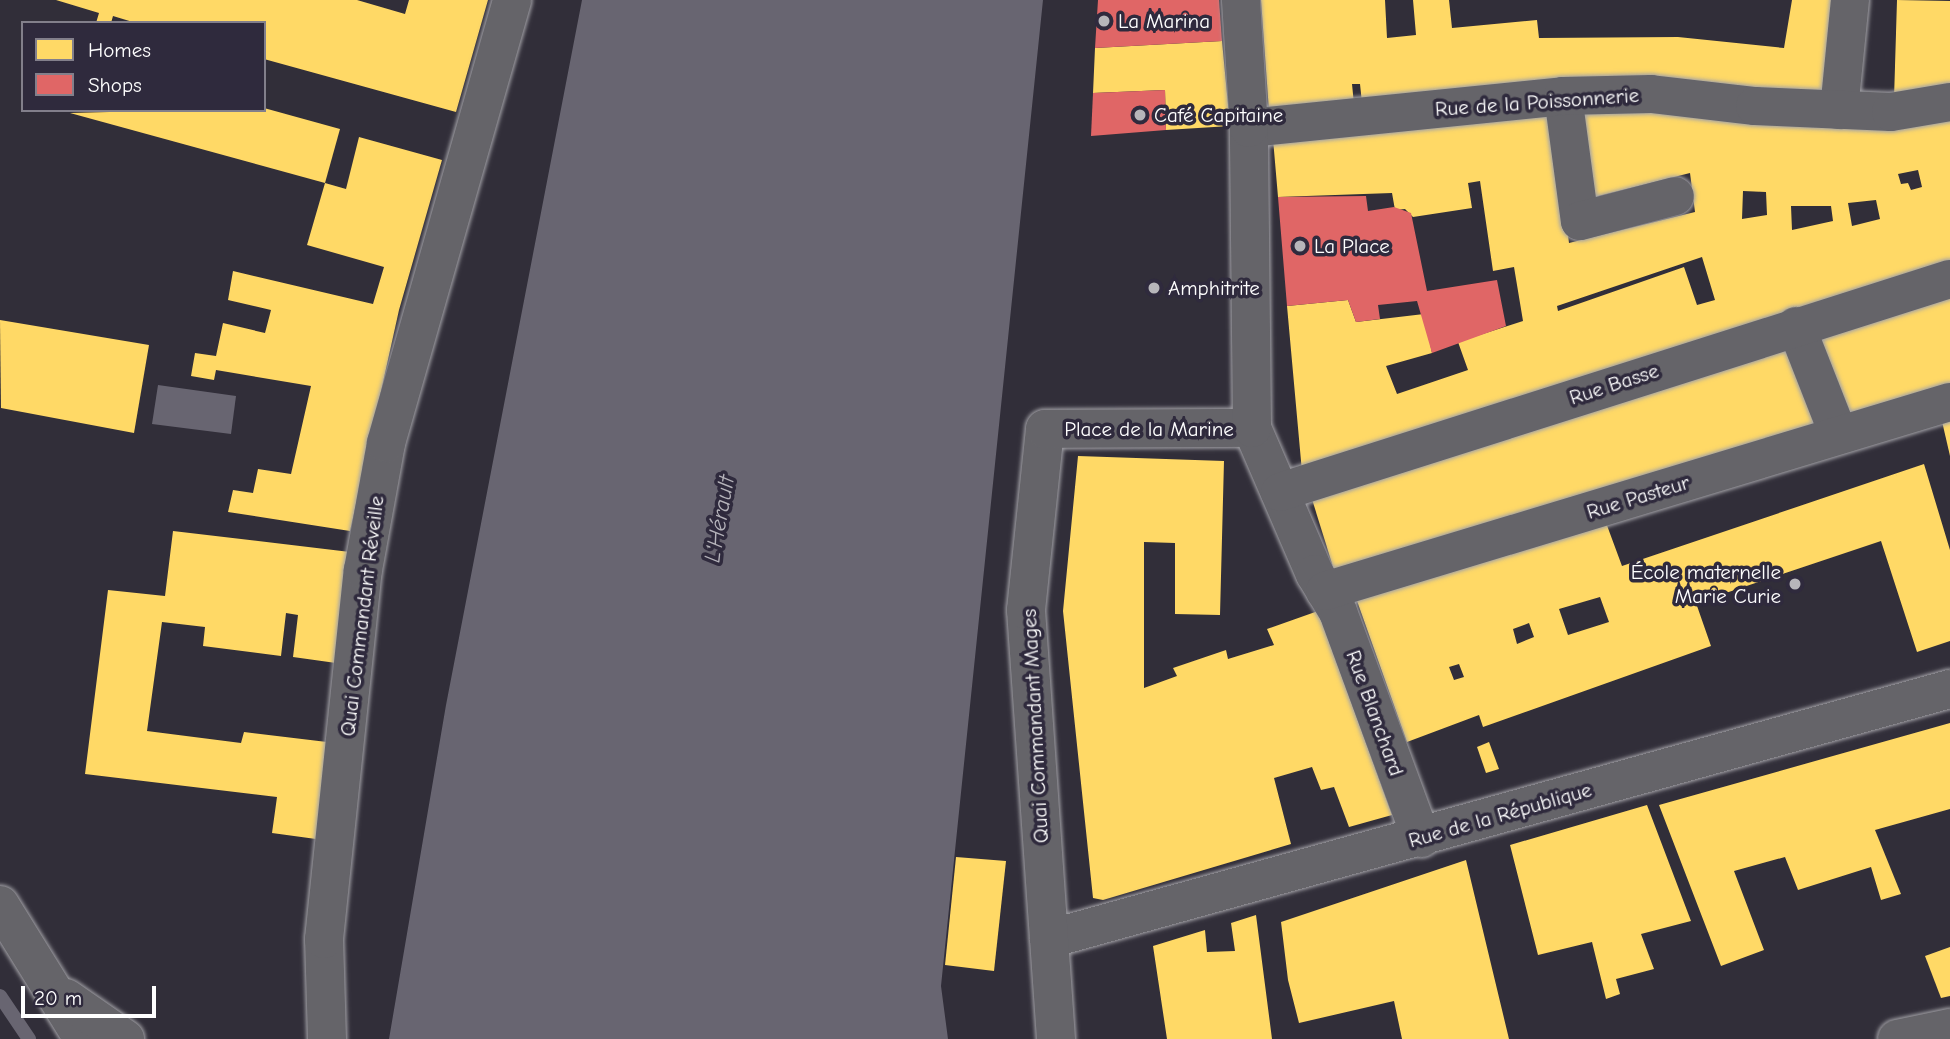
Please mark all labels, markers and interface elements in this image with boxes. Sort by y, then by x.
place label: La Marina [1118,8,1210,34]
marker: La Marina [1096,13,1112,29]
legend [21,21,266,112]
text: Homes [88,38,151,62]
text: Shops [88,73,142,97]
street label: Rue de la Poissonnerie [1434,82,1640,122]
place label: Café Capitaine [1154,102,1283,128]
marker: Café Capitaine [1132,107,1148,123]
place label: La Place [1314,233,1390,259]
marker: La Place [1292,238,1308,254]
place label: Amphitrite [1168,275,1260,301]
marker: Amphitrite [1146,280,1162,296]
street label: Rue Basse [1566,358,1662,410]
street label: Place de la Marine [1064,416,1234,442]
street label: Rue Pasteur [1584,469,1692,525]
water label: L'Hérault [699,473,741,565]
street label: Quai Commandant Réveille [335,494,389,738]
place label: École maternelle Marie Curie [1631,559,1781,609]
marker: École maternelle Marie Curie [1787,576,1803,592]
street label: Quai Commandant Mages [1016,608,1054,844]
street label: Rue Blanchard [1341,647,1409,779]
street label: Rue de la République [1406,777,1594,853]
scale bar [24,972,159,1016]
text: 20 m [34,986,82,1010]

